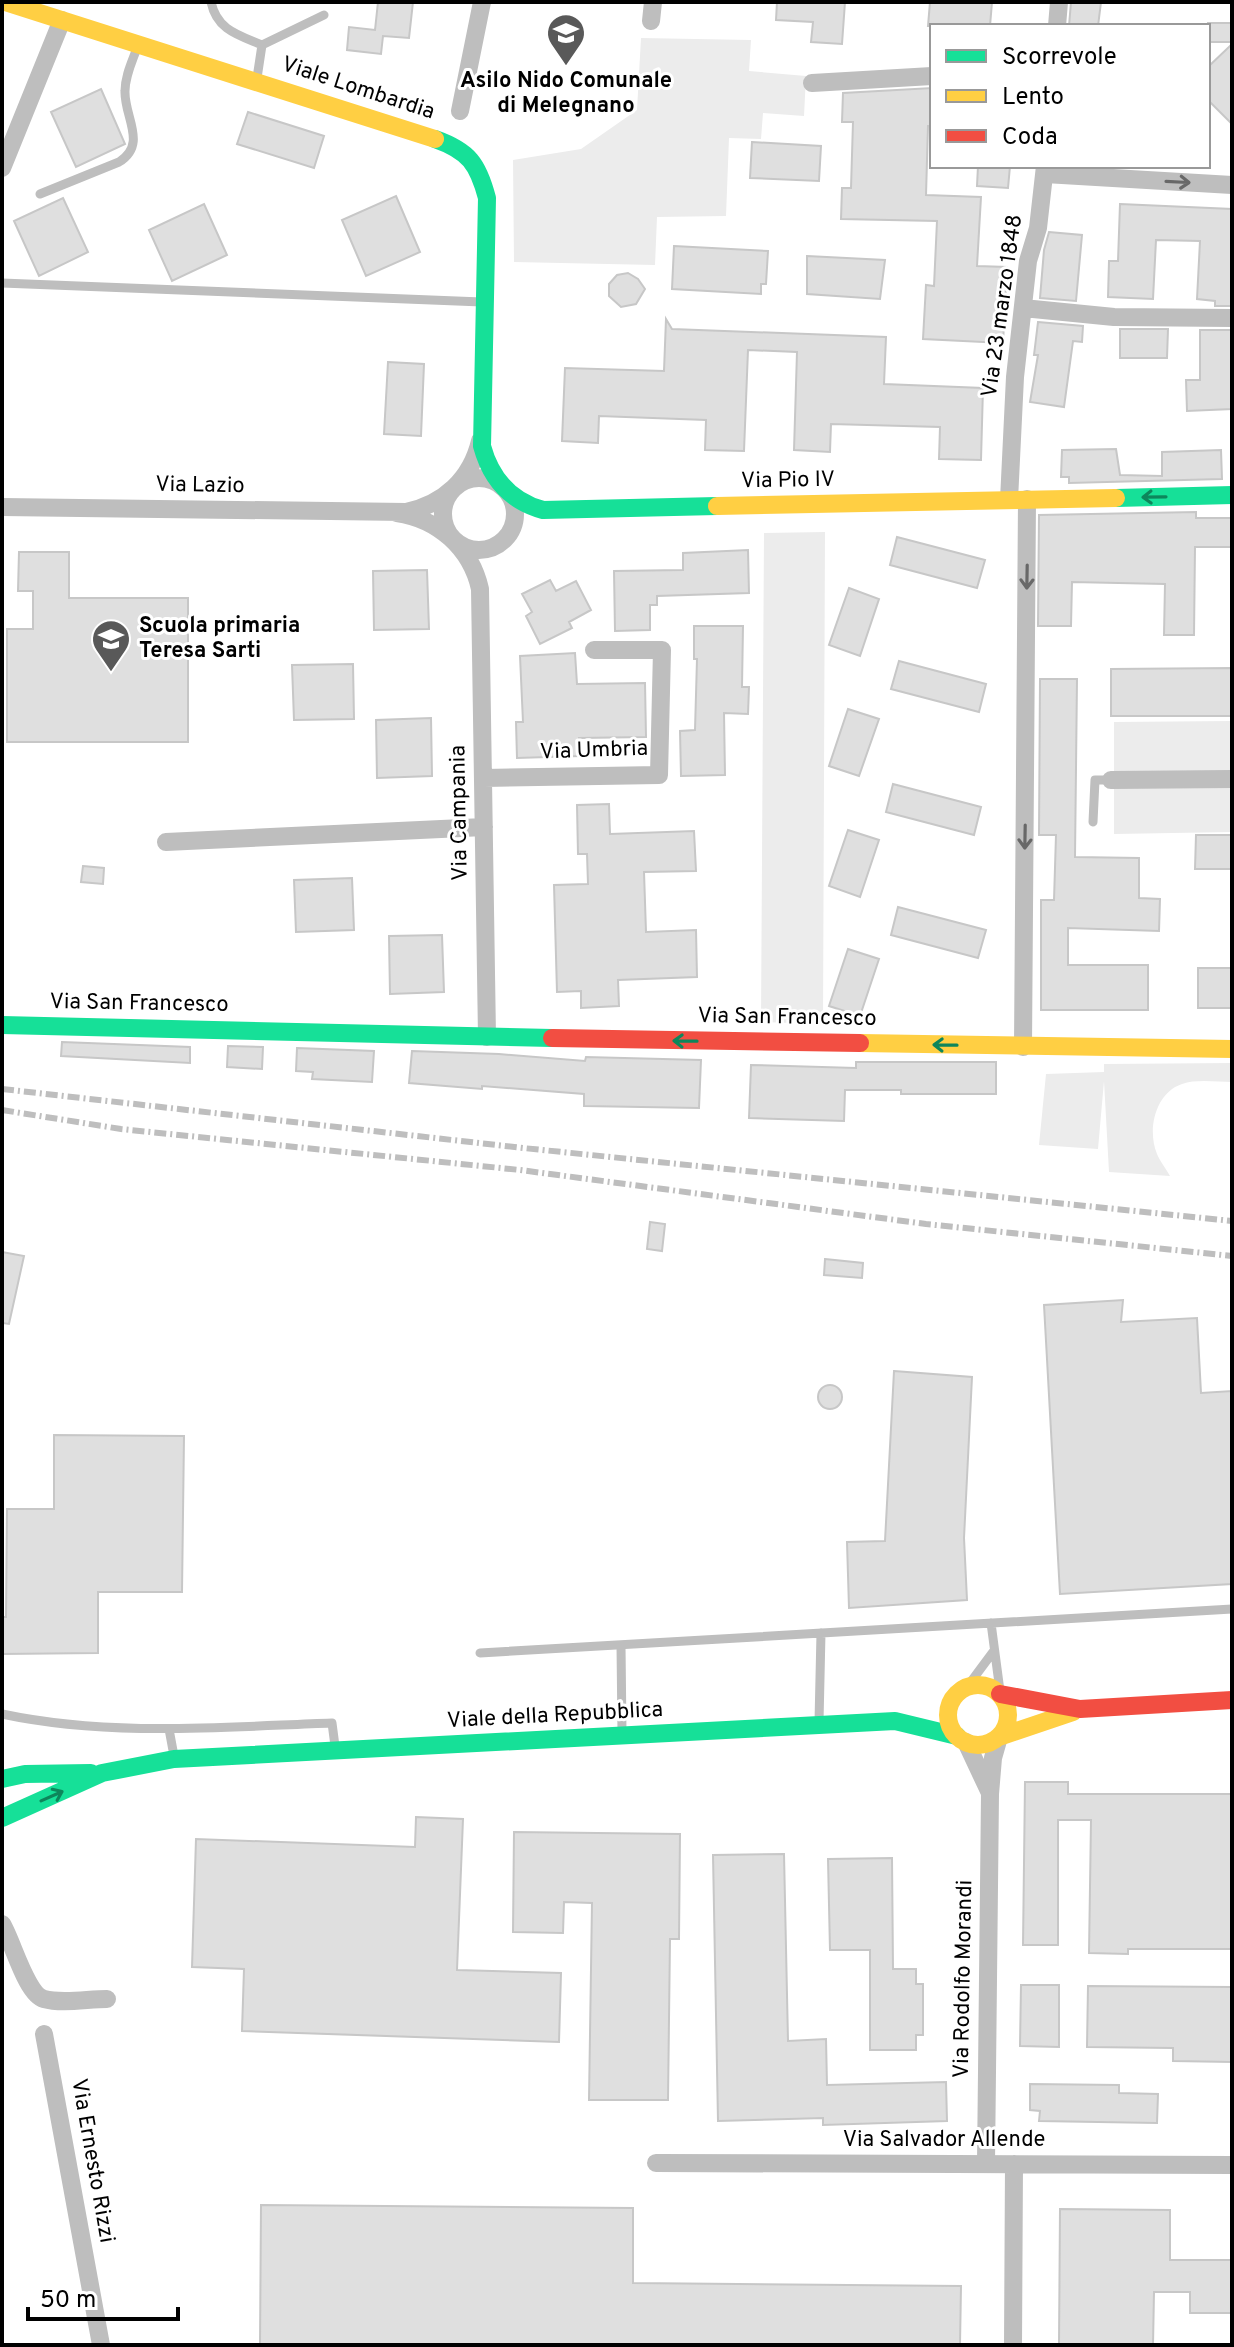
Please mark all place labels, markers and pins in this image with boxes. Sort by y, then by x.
school or university icon: Asilo Nido Comunale di Melegnano [545,12,587,67]
place label: Asilo Nido Comunale di Melegnano [460,68,672,120]
place label: Scuola primaria Teresa Sarti [139,613,300,665]
school or university icon: Scuola primaria Teresa Sarti [90,618,132,673]

